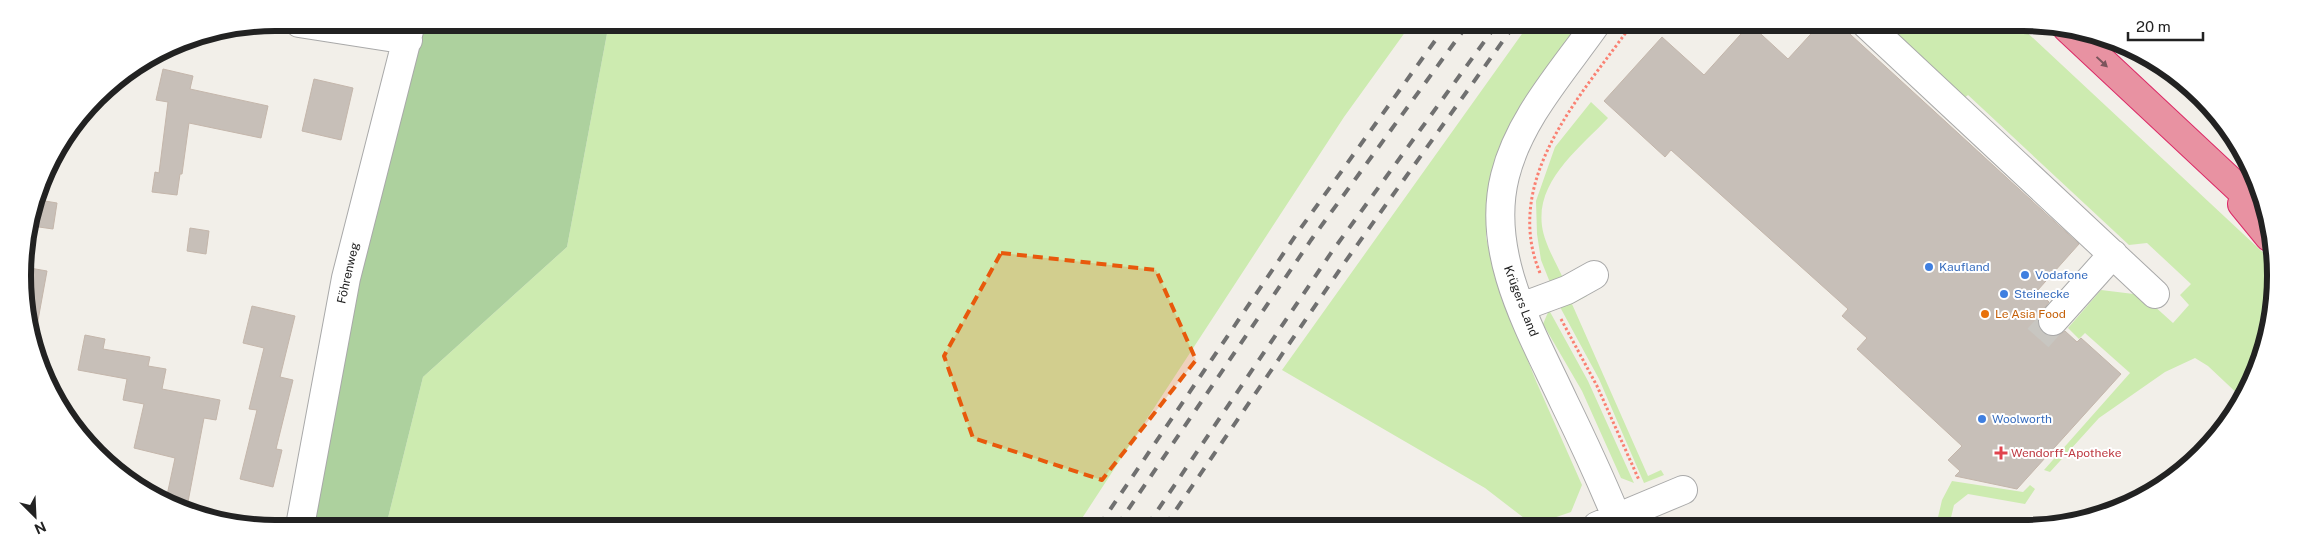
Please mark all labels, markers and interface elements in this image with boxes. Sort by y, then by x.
scale bar [2128,10,2203,42]
text: 20 m [2136,18,2171,35]
one-way arrow [2096,56,2108,68]
street label: Föhrenweg [334,241,362,305]
place label: Kaufland [1939,260,1990,274]
marker: Kaufland [1923,261,1935,273]
street label: Krügers Land [1501,264,1541,338]
place label: Vodafone [2035,268,2088,282]
marker: Vodafone [2019,269,2031,281]
place label: Steinecke [2014,287,2070,301]
marker: Steinecke [1998,288,2010,300]
place label: Le Asia Food [1995,307,2066,321]
marker: Le Asia Food [1979,308,1991,320]
place label: Woolworth [1992,412,2052,426]
marker: Woolworth [1976,413,1988,425]
place label: Wendorff-Apotheke [2011,446,2122,460]
marker: Wendorff-Apotheke [1995,447,2007,459]
north arrow [10,491,60,541]
text: N [32,518,49,537]

